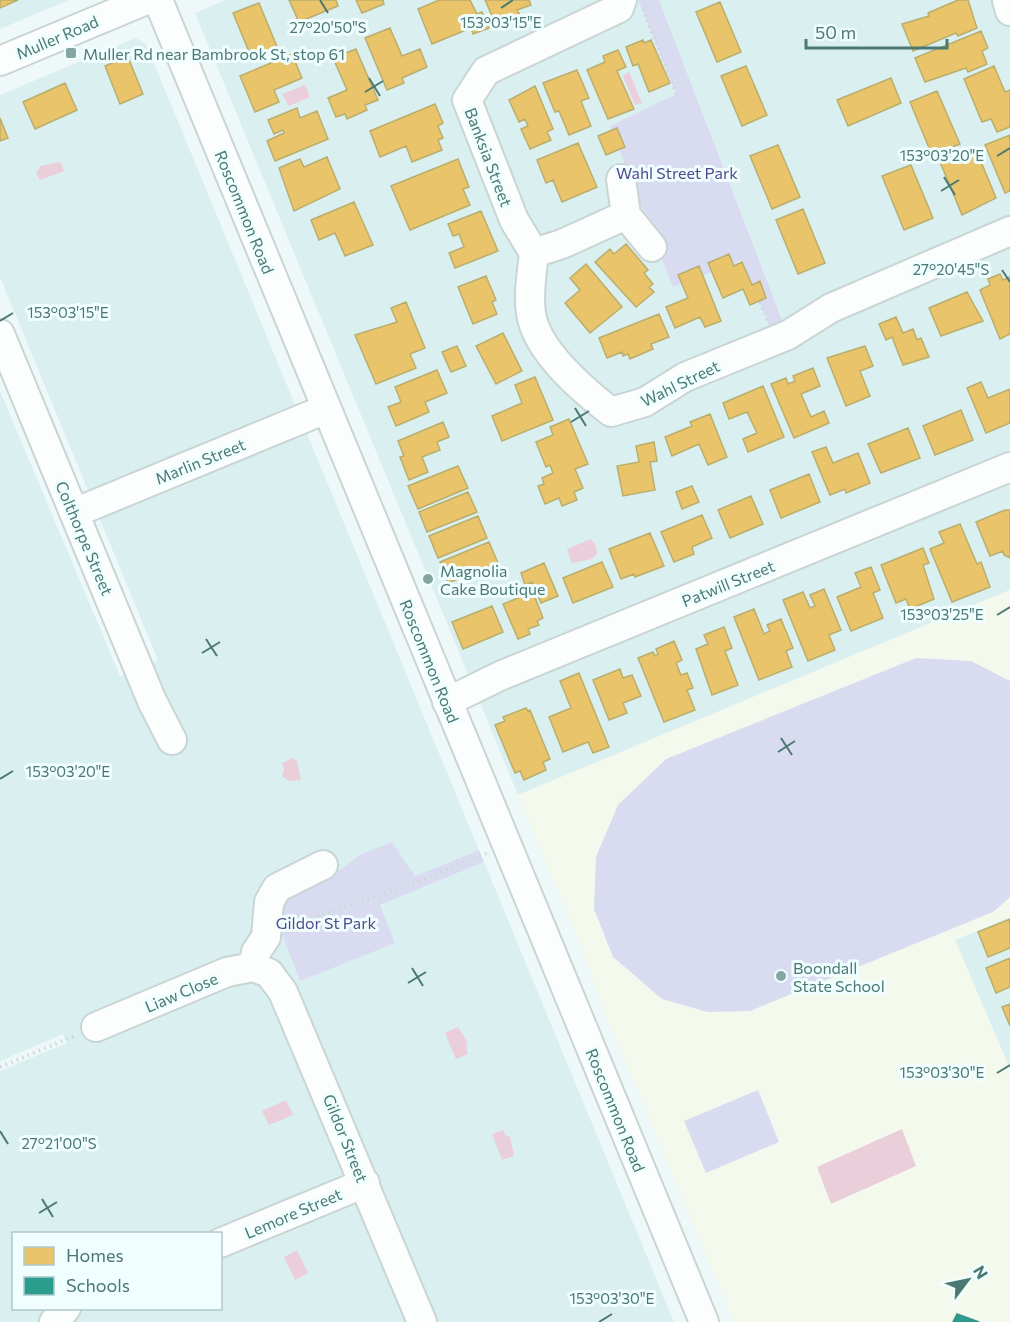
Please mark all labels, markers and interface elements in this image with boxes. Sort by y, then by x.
street label: Muller Road [13,11,101,63]
scale bar [806,12,947,50]
text: 153°03'15"E [460,13,542,31]
text: 27°20'50"S [289,18,367,36]
text: 50 m [815,21,856,43]
place label: Muller Rd near Bambrook St, stop 61 [83,44,345,63]
marker: Muller Rd near Bambrook St, stop 61 [64,46,78,60]
street label: Banksia Street [461,105,517,210]
text: 153°03'20"E [900,146,984,164]
street label: Roscommon Road [212,148,278,276]
park label: Wahl Street Park [616,163,738,182]
text: 27°20'45"S [913,260,989,278]
text: 153°03'15"E [27,303,109,321]
street label: Wahl Street [637,356,723,410]
street label: Marlin Street [152,434,248,488]
street label: Colthorpe Street [52,478,118,598]
street label: Patwill Street [679,556,778,610]
place label: Magnolia Cake Boutique [440,561,545,598]
marker: Magnolia Cake Boutique [421,572,435,586]
street label: Roscommon Road [397,597,463,725]
text: 153°03'25"E [900,605,984,623]
text: 153°03'20"E [26,762,110,780]
park label: Gildor St Park [276,913,377,932]
place label: Boondall State School [793,958,885,995]
street label: Liaw Close [142,968,220,1016]
marker: Boondall State School [774,969,788,983]
street label: Roscommon Road [583,1046,649,1174]
text: 153°03'30"E [900,1063,984,1081]
street label: Gildor Street [320,1091,372,1185]
text: 27°21'00"S [21,1134,97,1152]
street label: Lemore Street [241,1184,345,1242]
legend [12,1232,222,1310]
text: Homes [66,1244,124,1266]
north arrow [938,1250,998,1310]
text: N [970,1262,992,1282]
text: Schools [66,1274,130,1296]
text: 153°03'30"E [570,1289,654,1307]

